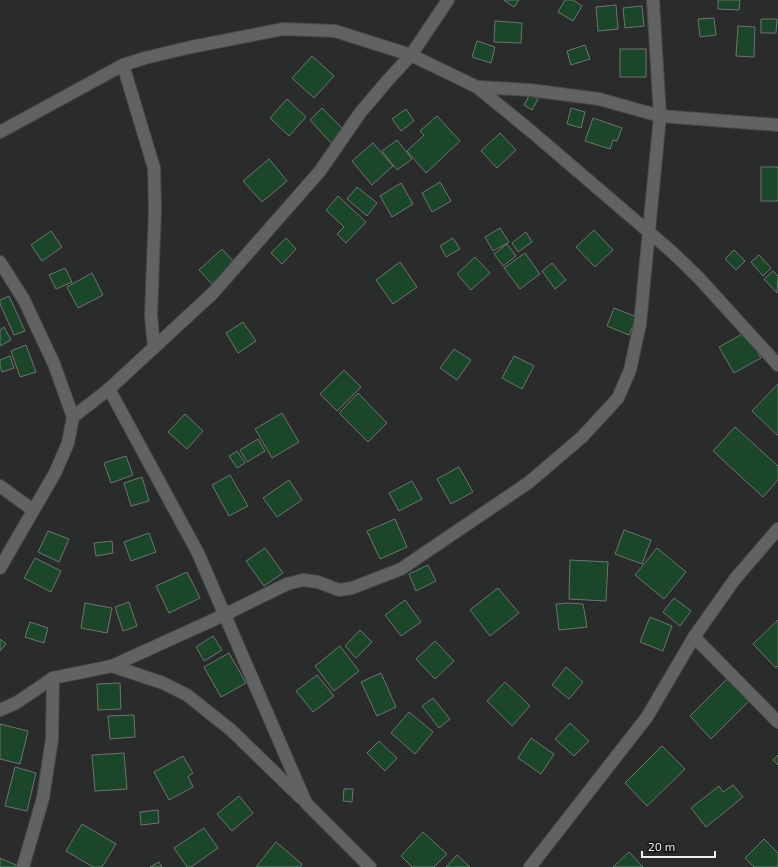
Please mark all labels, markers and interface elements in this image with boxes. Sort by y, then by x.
scale bar [642,833,715,859]
text: 20 m [648,839,675,853]

